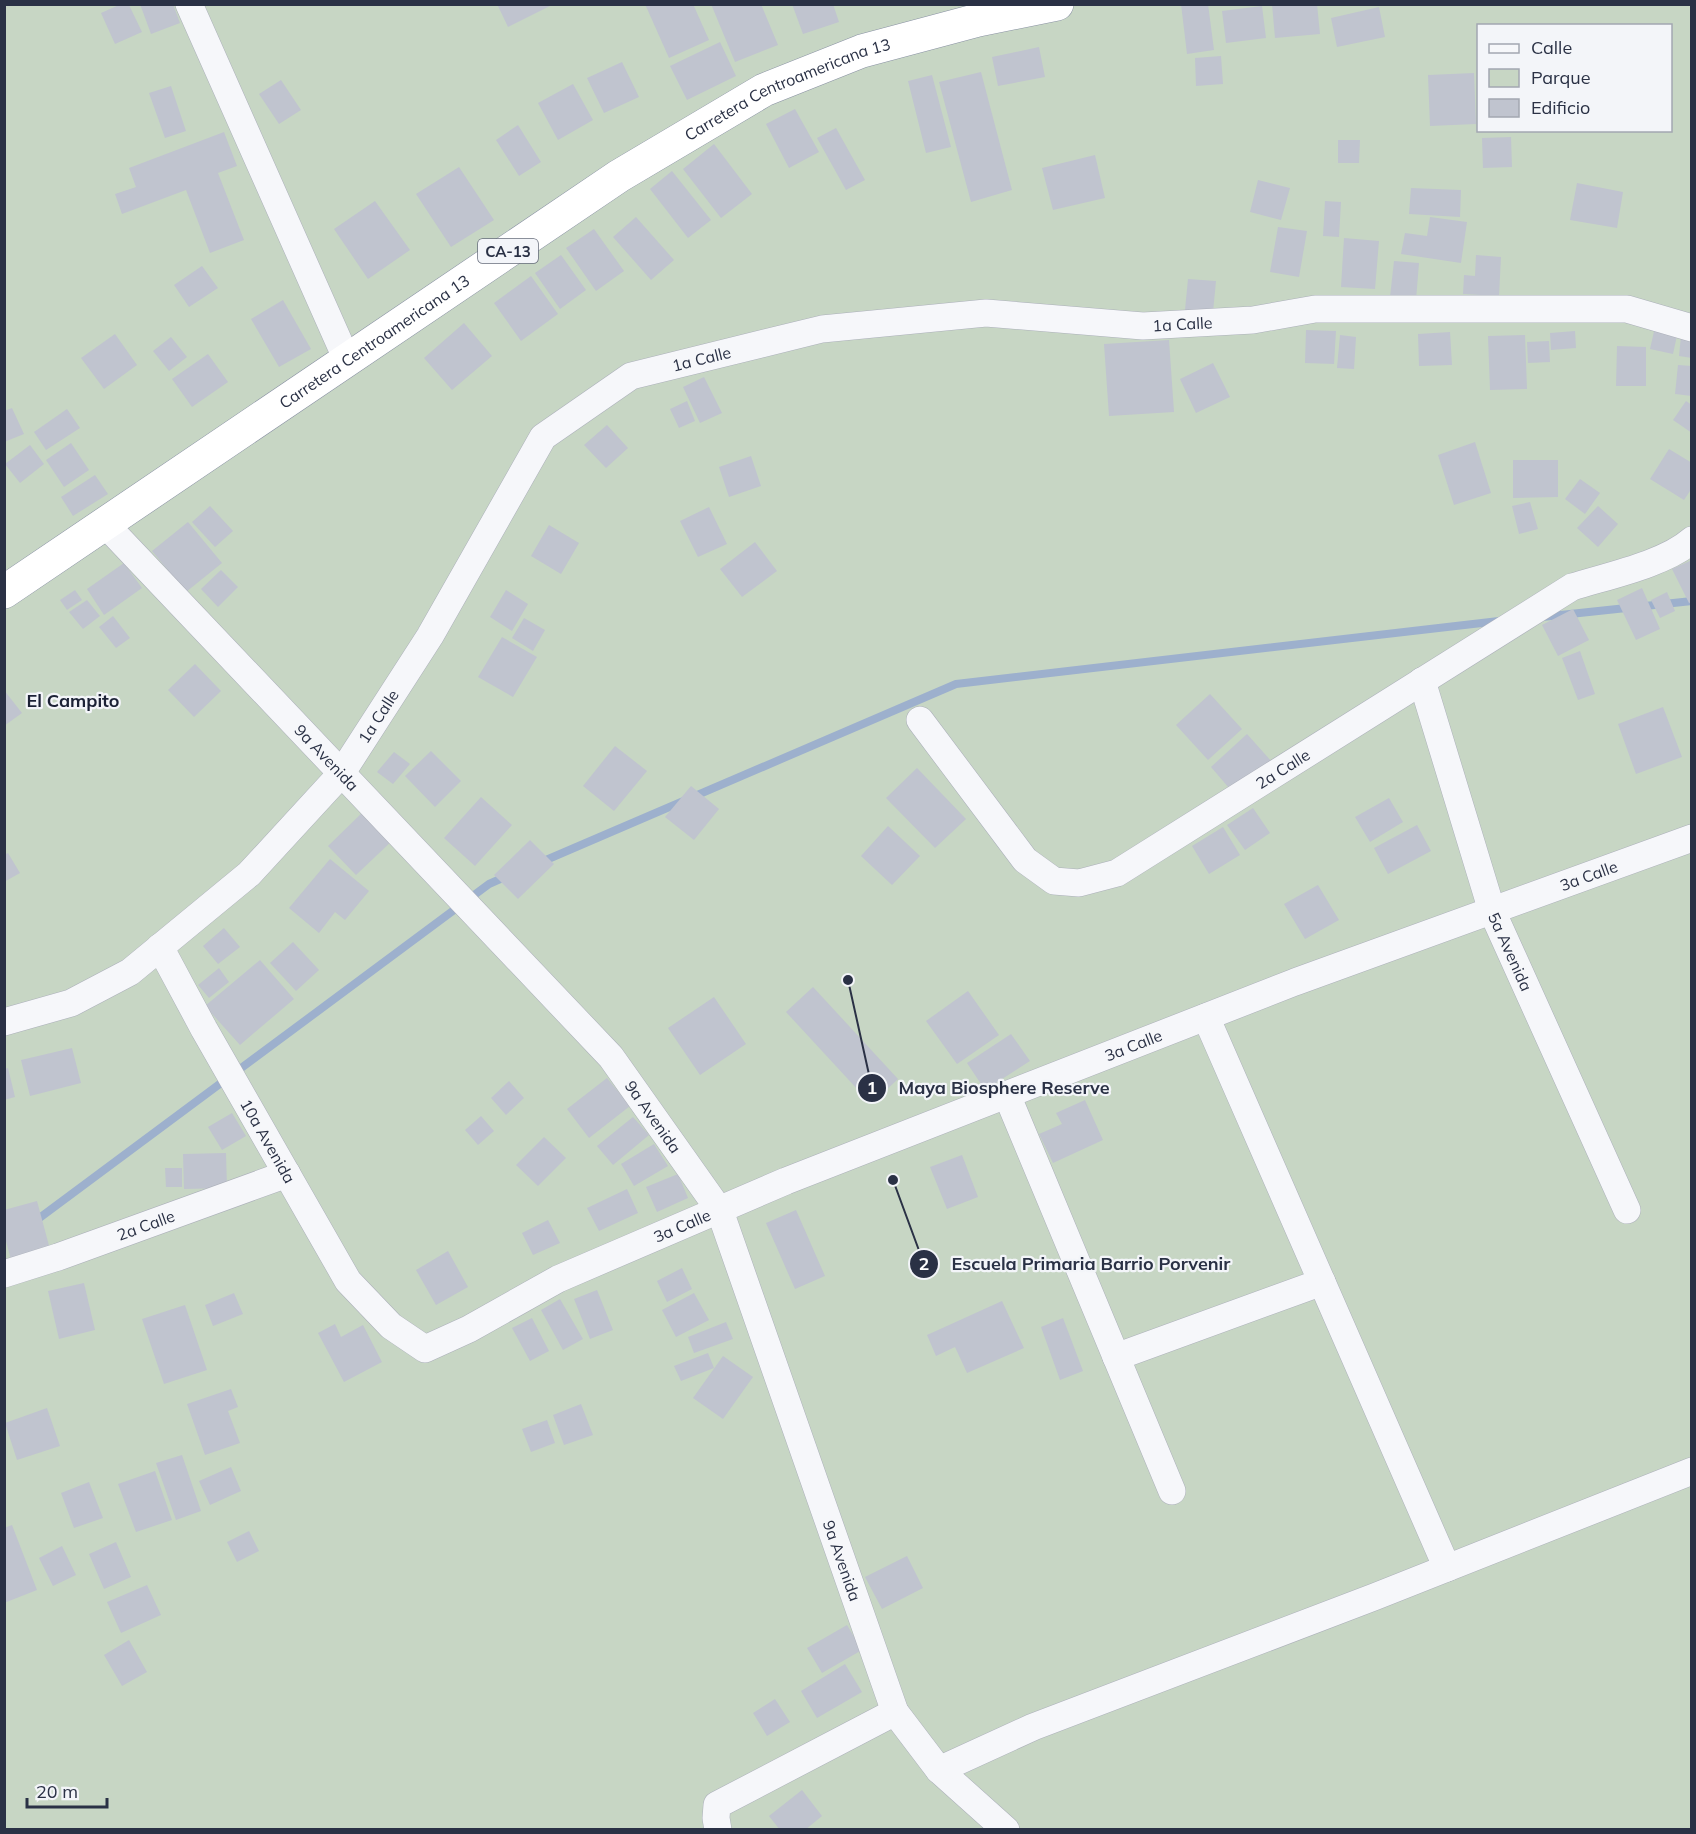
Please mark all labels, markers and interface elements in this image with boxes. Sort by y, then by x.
legend [1477,24,1672,132]
street label: Carretera Centroamericana 13 [681,34,893,145]
text: Calle [1531,36,1572,59]
text: Parque [1531,66,1590,89]
text: Edificio [1531,96,1590,119]
road number: CA-13 [478,239,538,263]
street label: Carretera Centroamericana 13 [275,270,473,413]
street label: 1a Calle [1152,312,1213,335]
street label: 1a Calle [670,342,733,376]
street label: 1a Calle [354,686,403,747]
district label: El Campito [27,689,119,712]
street label: 9a Avenida [290,720,363,795]
street label: 2a Calle [1252,744,1314,793]
street label: 3a Calle [1557,856,1620,895]
street label: 5a Avenida [1484,909,1537,994]
street label: 3a Calle [1102,1025,1165,1065]
callout: Maya Biosphere Reserve [857,1070,1122,1106]
street label: 9a Avenida [621,1076,686,1157]
text: 1 [867,1076,877,1099]
text: Maya Biosphere Reserve [898,1076,1110,1099]
street label: 10a Avenida [236,1095,300,1187]
street label: 3a Calle [650,1205,714,1247]
street label: 2a Calle [114,1206,177,1245]
callout: Escuela Primaria Barrio Porvenir [909,1246,1242,1282]
text: 2 [919,1252,929,1275]
text: Escuela Primaria Barrio Porvenir [952,1252,1231,1275]
street label: 9a Avenida [819,1518,865,1604]
scale bar [27,1771,106,1809]
text: 20 m [36,1780,78,1803]

